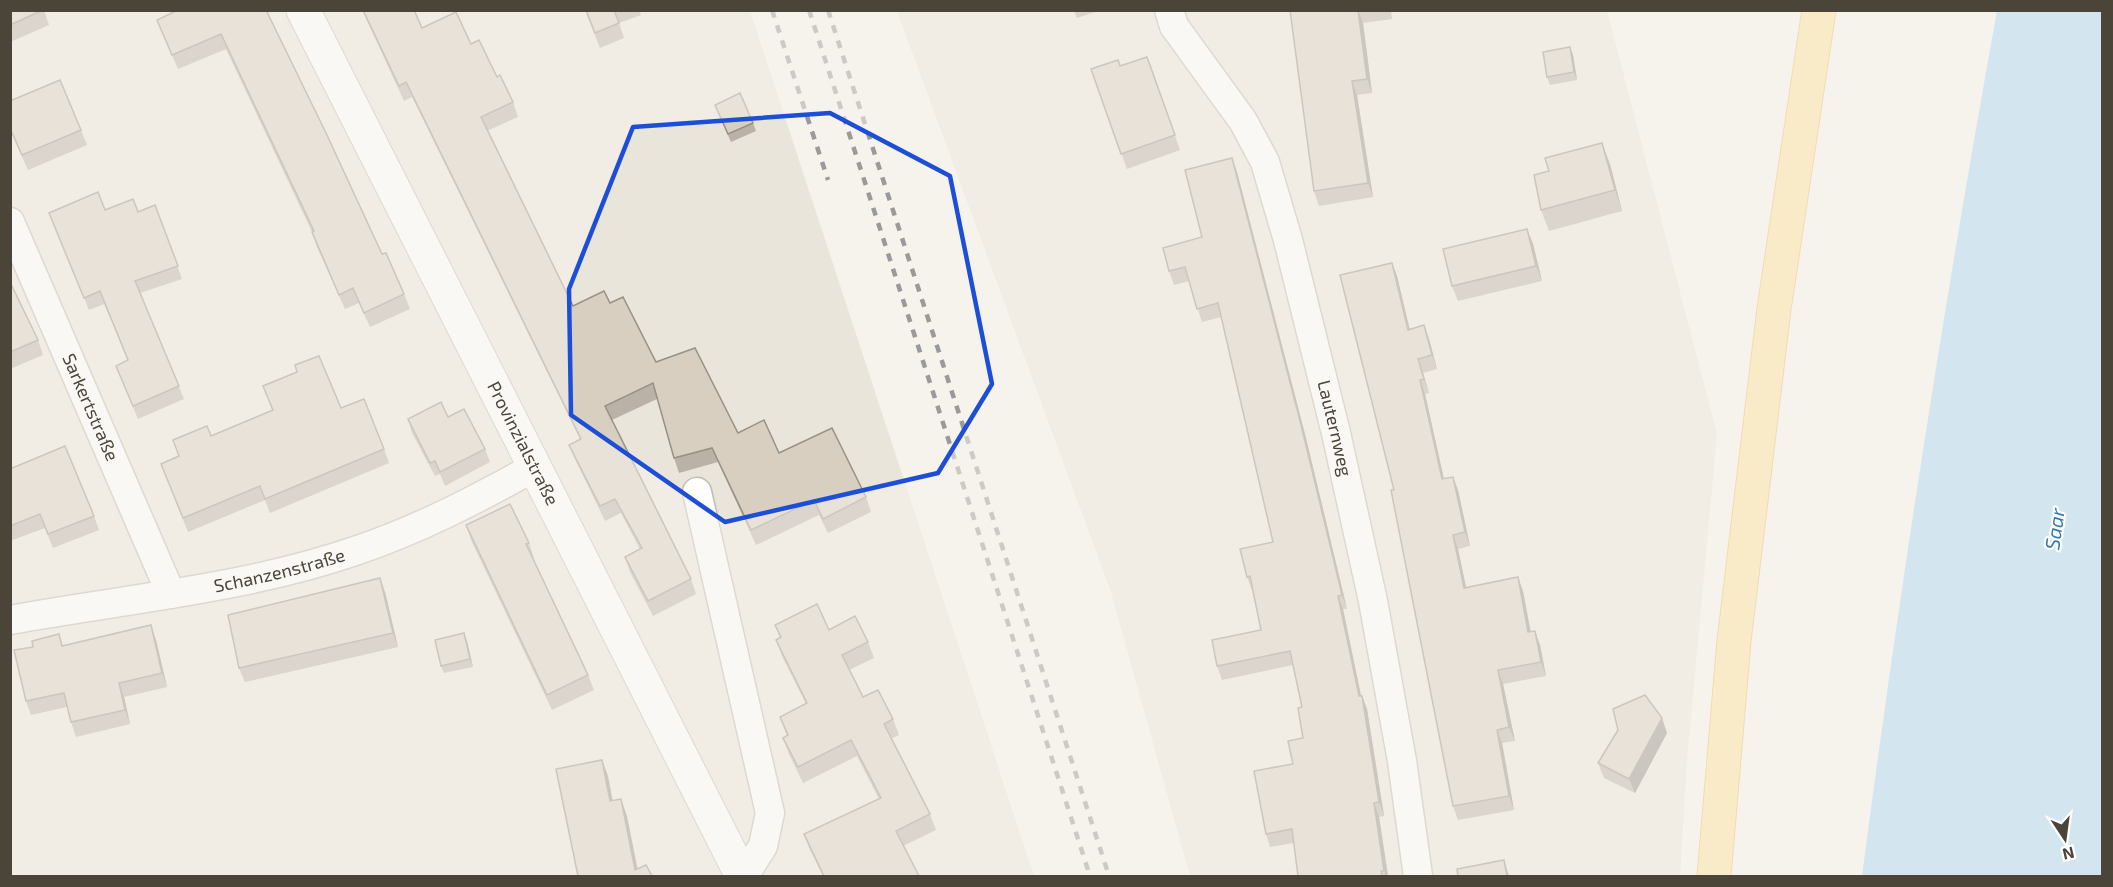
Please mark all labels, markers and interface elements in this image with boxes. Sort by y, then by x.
street label: Sarkertstraße [58,350,124,464]
street label: Provinzialstraße [483,377,564,509]
street label: Lauternweg [1313,378,1357,478]
water label: Saar [2039,505,2069,551]
street label: Schanzenstraße [212,543,347,596]
north arrow [2035,809,2095,869]
text: N [2061,844,2076,865]

